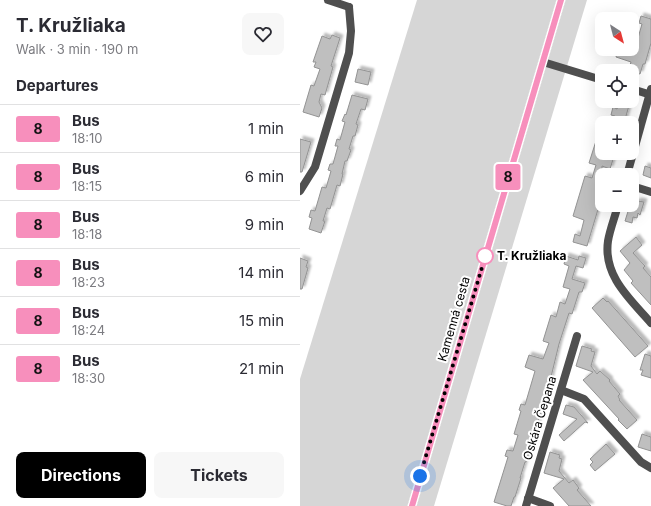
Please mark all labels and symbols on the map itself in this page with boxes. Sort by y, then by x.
north arrow [595,12,639,56]
line badge: 8 [495,164,521,190]
marker: T. Kružliaka [476,247,494,265]
place label: T. Kružliaka [497,248,566,263]
street label: Kamenná cesta [434,275,473,363]
street label: Oskára Čepana [520,374,559,462]
your location [410,466,430,486]

